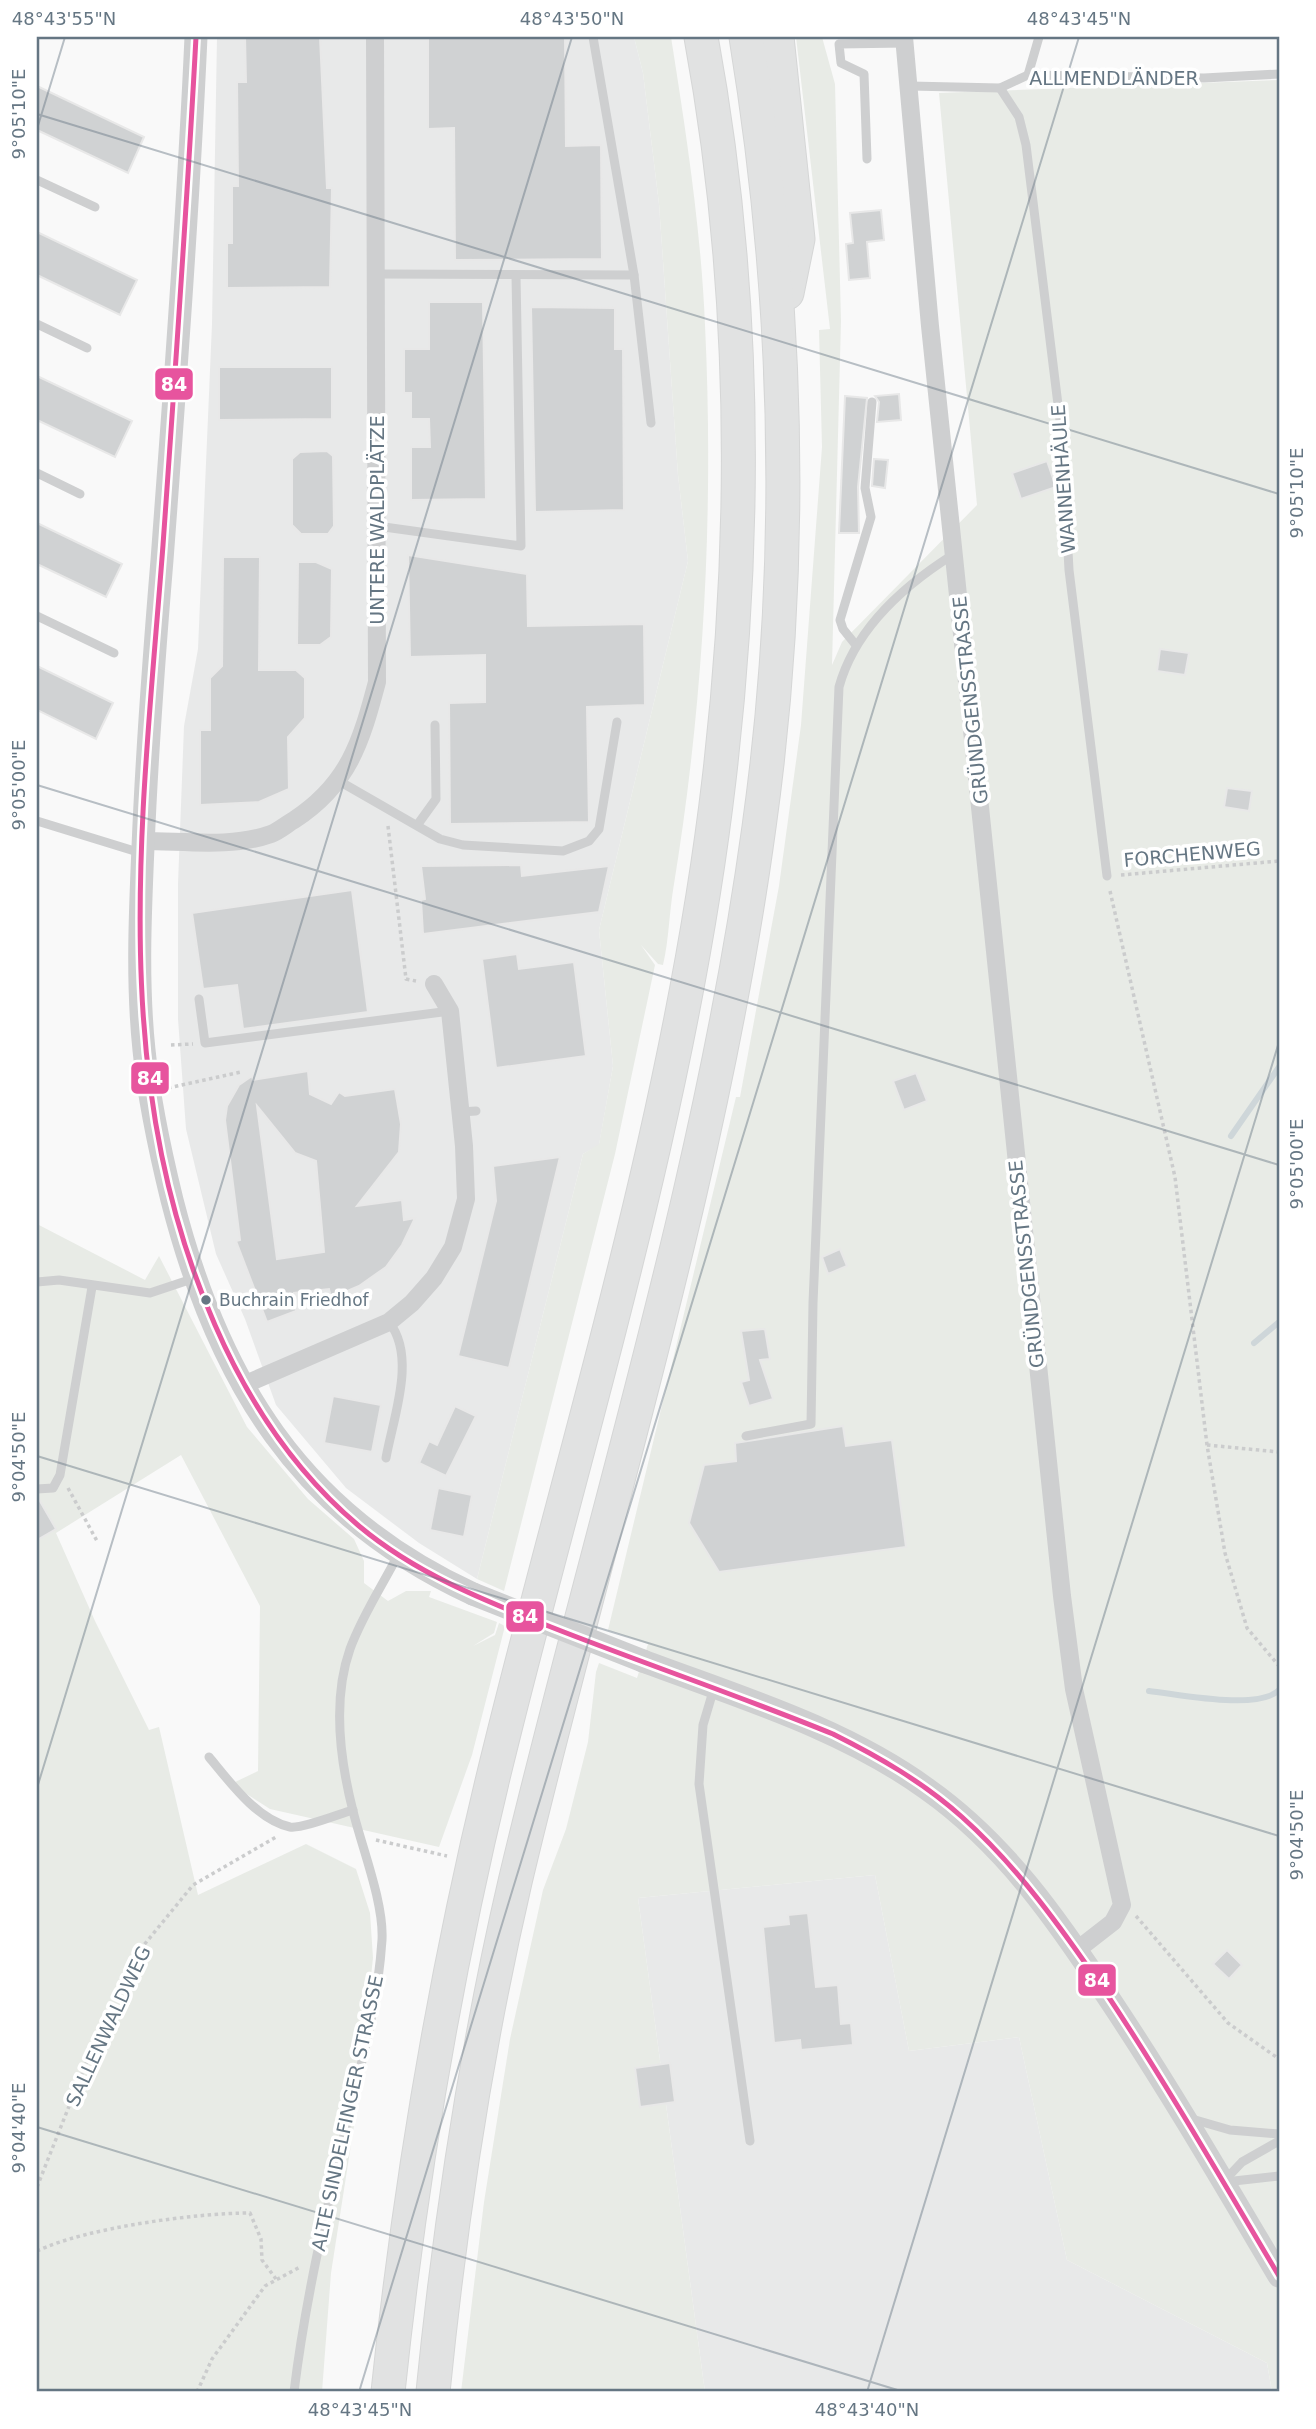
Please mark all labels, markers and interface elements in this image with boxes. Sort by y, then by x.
text: 48°43'55"N [12,8,116,29]
text: 48°43'50"N [520,8,624,29]
text: 48°43'45"N [1027,8,1131,29]
street label: ALLMENDLÄNDER [1029,67,1199,89]
text: 9°05'10"E [8,69,29,159]
line badge: 84 [154,367,194,401]
text: 84 [161,373,187,395]
street label: WANNENHÄULE [1047,404,1079,554]
street label: UNTERE WALDPLÄTZE [366,415,388,625]
text: 9°05'10"E [1286,448,1307,538]
street label: GRÜNDGENSSTRASSE [948,595,992,805]
text: 9°05'00"E [8,740,29,830]
street label: FORCHENWEG [1123,837,1261,871]
line badge: 84 [130,1061,170,1095]
text: 84 [137,1067,163,1089]
text: 9°05'00"E [1286,1119,1307,1209]
street label: GRÜNDGENSSTRASSE [1004,1159,1048,1369]
place label: Buchrain Friedhof [219,1290,370,1310]
marker: Buchrain Friedhof [199,1293,213,1307]
text: 9°04'50"E [8,1412,29,1502]
line badge: 84 [505,1600,545,1633]
text: 84 [512,1605,538,1627]
text: 9°04'50"E [1286,1790,1307,1880]
street label: SALLENWALDWEG [61,1942,155,2110]
line badge: 84 [1077,1963,1117,1997]
text: 84 [1084,1969,1110,1991]
street label: ALTE SINDELFINGER STRASSE [307,1973,387,2253]
text: 9°04'40"E [8,2083,29,2173]
text: 48°43'45"N [308,2399,412,2420]
text: 48°43'40"N [815,2399,919,2420]

